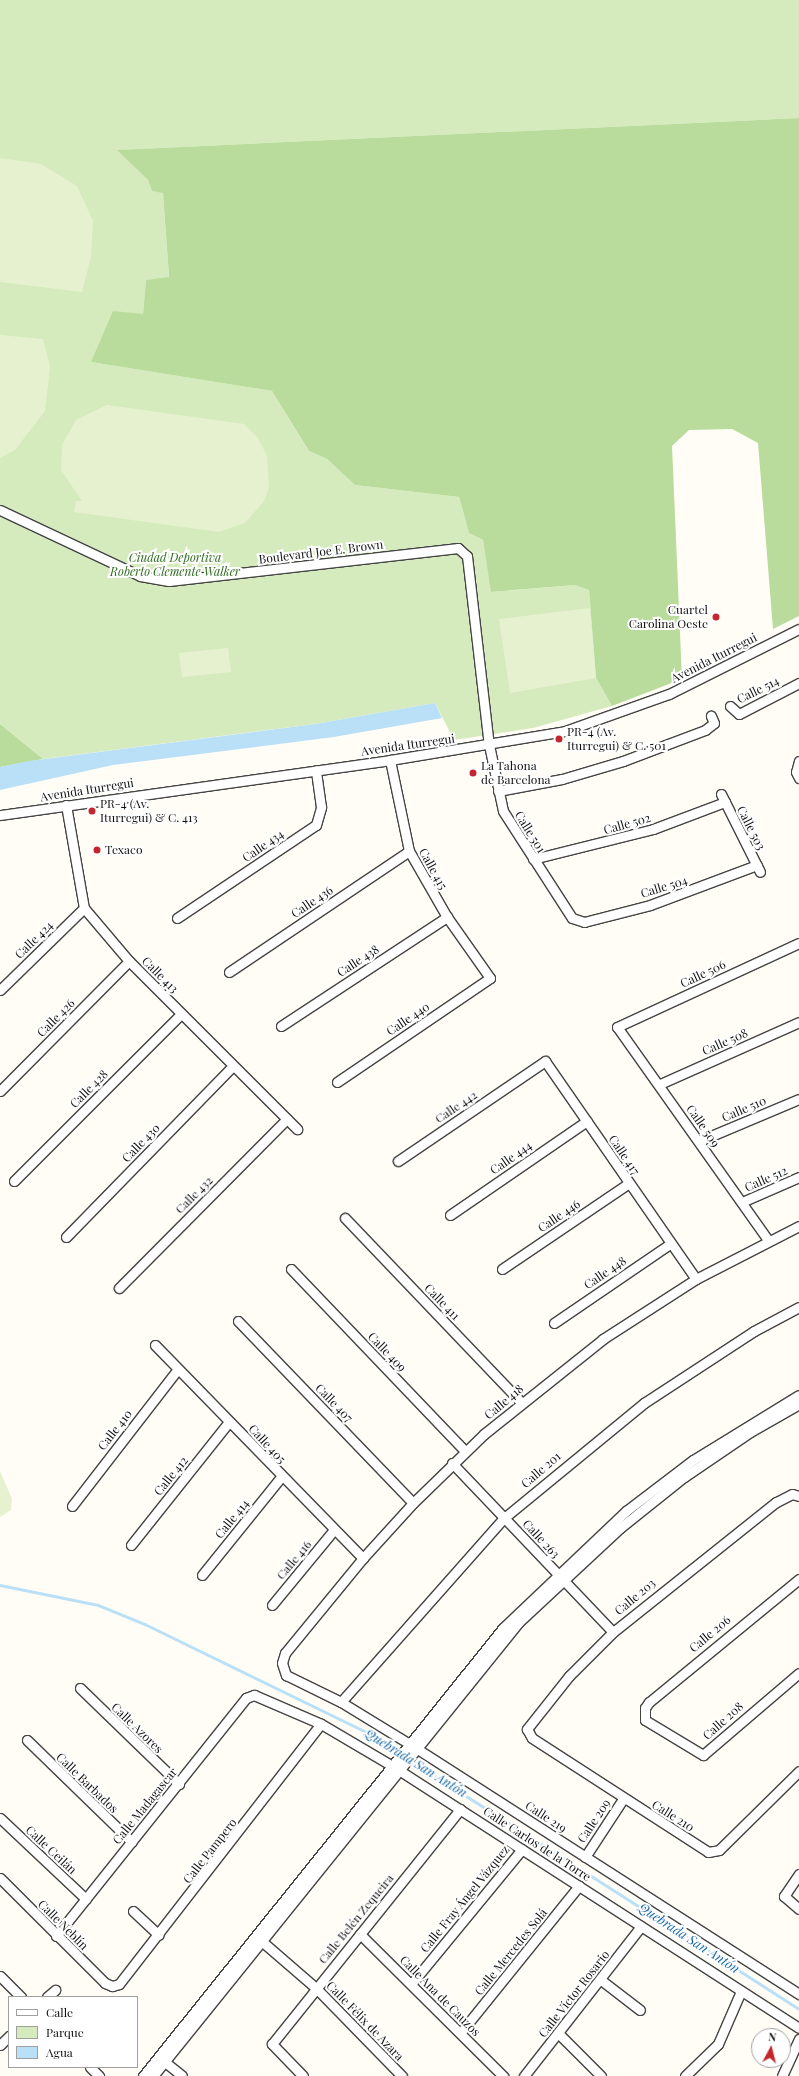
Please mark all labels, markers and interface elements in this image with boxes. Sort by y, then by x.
street label: Boulevard Joe E. Brown [258,537,384,567]
park label: Ciudad Deportiva Roberto Clemente Walker [110,551,240,579]
place label: Cuartel Carolina Oeste [628,603,708,631]
marker: Cuartel Carolina Oeste [711,612,721,622]
street label: Avenida Iturregui [669,630,759,686]
street label: Calle 514 [734,674,782,706]
place label: PR-4 (Av. Iturregui) & C. 501 [567,725,666,753]
street label: Avenida Iturregui [360,731,456,759]
marker: PR-4 (Av. Iturregui) & C. 501 [554,734,564,744]
place label: La Tahona de Barcelona [481,759,551,787]
marker: La Tahona de Barcelona [468,768,478,778]
street label: Avenida Iturregui [39,775,135,805]
place label: PR-4 (Av. Iturregui) & C. 413 [100,797,198,825]
street label: Calle 503 [734,804,768,852]
marker: PR-4 (Av. Iturregui) & C. 413 [87,806,97,816]
street label: Calle 501 [512,808,548,856]
street label: Calle 502 [602,810,652,838]
street label: Calle 434 [239,827,287,865]
place label: Texaco [105,843,142,857]
marker: Texaco [92,845,102,855]
street label: Calle 415 [416,846,450,892]
street label: Calle 504 [639,873,689,901]
street label: Calle 436 [288,883,336,921]
street label: Calle 424 [12,918,56,962]
street label: Calle 438 [334,942,382,980]
street label: Calle 413 [139,954,181,996]
street label: Calle 506 [678,957,728,991]
street label: Calle 426 [34,996,78,1040]
street label: Calle 440 [384,999,432,1039]
street label: Calle 508 [700,1026,750,1058]
street label: Calle 428 [67,1067,111,1111]
street label: Calle 442 [432,1088,480,1126]
street label: Calle 510 [720,1093,768,1125]
street label: Calle 509 [683,1102,723,1150]
street label: Calle 430 [119,1121,163,1165]
street label: Calle 417 [605,1132,643,1178]
street label: Calle 444 [487,1138,535,1178]
street label: Calle 512 [742,1163,790,1195]
street label: Calle 432 [172,1173,216,1217]
street label: Calle 446 [535,1197,583,1235]
street label: Calle 448 [581,1254,629,1292]
street label: Calle 411 [421,1281,463,1323]
street label: Calle 409 [365,1329,409,1375]
street label: Calle 407 [312,1381,356,1425]
street label: Calle 418 [482,1381,526,1423]
street label: Calle 410 [95,1407,135,1453]
street label: Calle 405 [245,1421,289,1467]
street label: Calle 201 [518,1449,564,1491]
street label: Calle 412 [151,1454,191,1498]
street label: Calle 414 [212,1496,252,1542]
street label: Calle 263 [520,1517,562,1561]
street label: Calle 416 [274,1538,314,1582]
street label: Calle 203 [612,1576,658,1618]
street label: Calle 206 [687,1613,733,1655]
street label: Calle 208 [700,1699,746,1743]
street label: Calle Azores [108,1700,166,1756]
water label: Quebrada San Antón [362,1725,470,1801]
street label: Calle Barbados [53,1750,121,1816]
street label: Calle Madagascar [110,1765,180,1847]
street label: Calle 209 [575,1796,613,1846]
street label: Calle 210 [649,1797,697,1835]
street label: Calle 219 [523,1798,569,1836]
street label: Calle Carlos de la Torre [480,1804,594,1884]
street label: Calle Pampero [180,1816,240,1886]
street label: Calle Ceilán [23,1823,79,1877]
street label: Calle Fray Ángel Vázquez [417,1842,513,1956]
street label: Calle Belén Zequeira [316,1871,396,1967]
street label: Calle Neblín [35,1897,91,1953]
water label: Quebrada San Antón [635,1899,743,1977]
street label: Calle Mercedes Solá [472,1906,550,1998]
street label: Calle Víctor Rosario [535,1947,613,2041]
street label: Calle Ana de Cauzos [397,1953,483,2039]
street label: Calle Félix de Azara [323,1978,407,2064]
legend [8,1996,138,2068]
text: Calle [46,2004,73,2020]
text: Parque [46,2024,84,2040]
north arrow [751,2028,791,2068]
text: N [768,2029,777,2045]
text: Agua [46,2044,73,2060]

